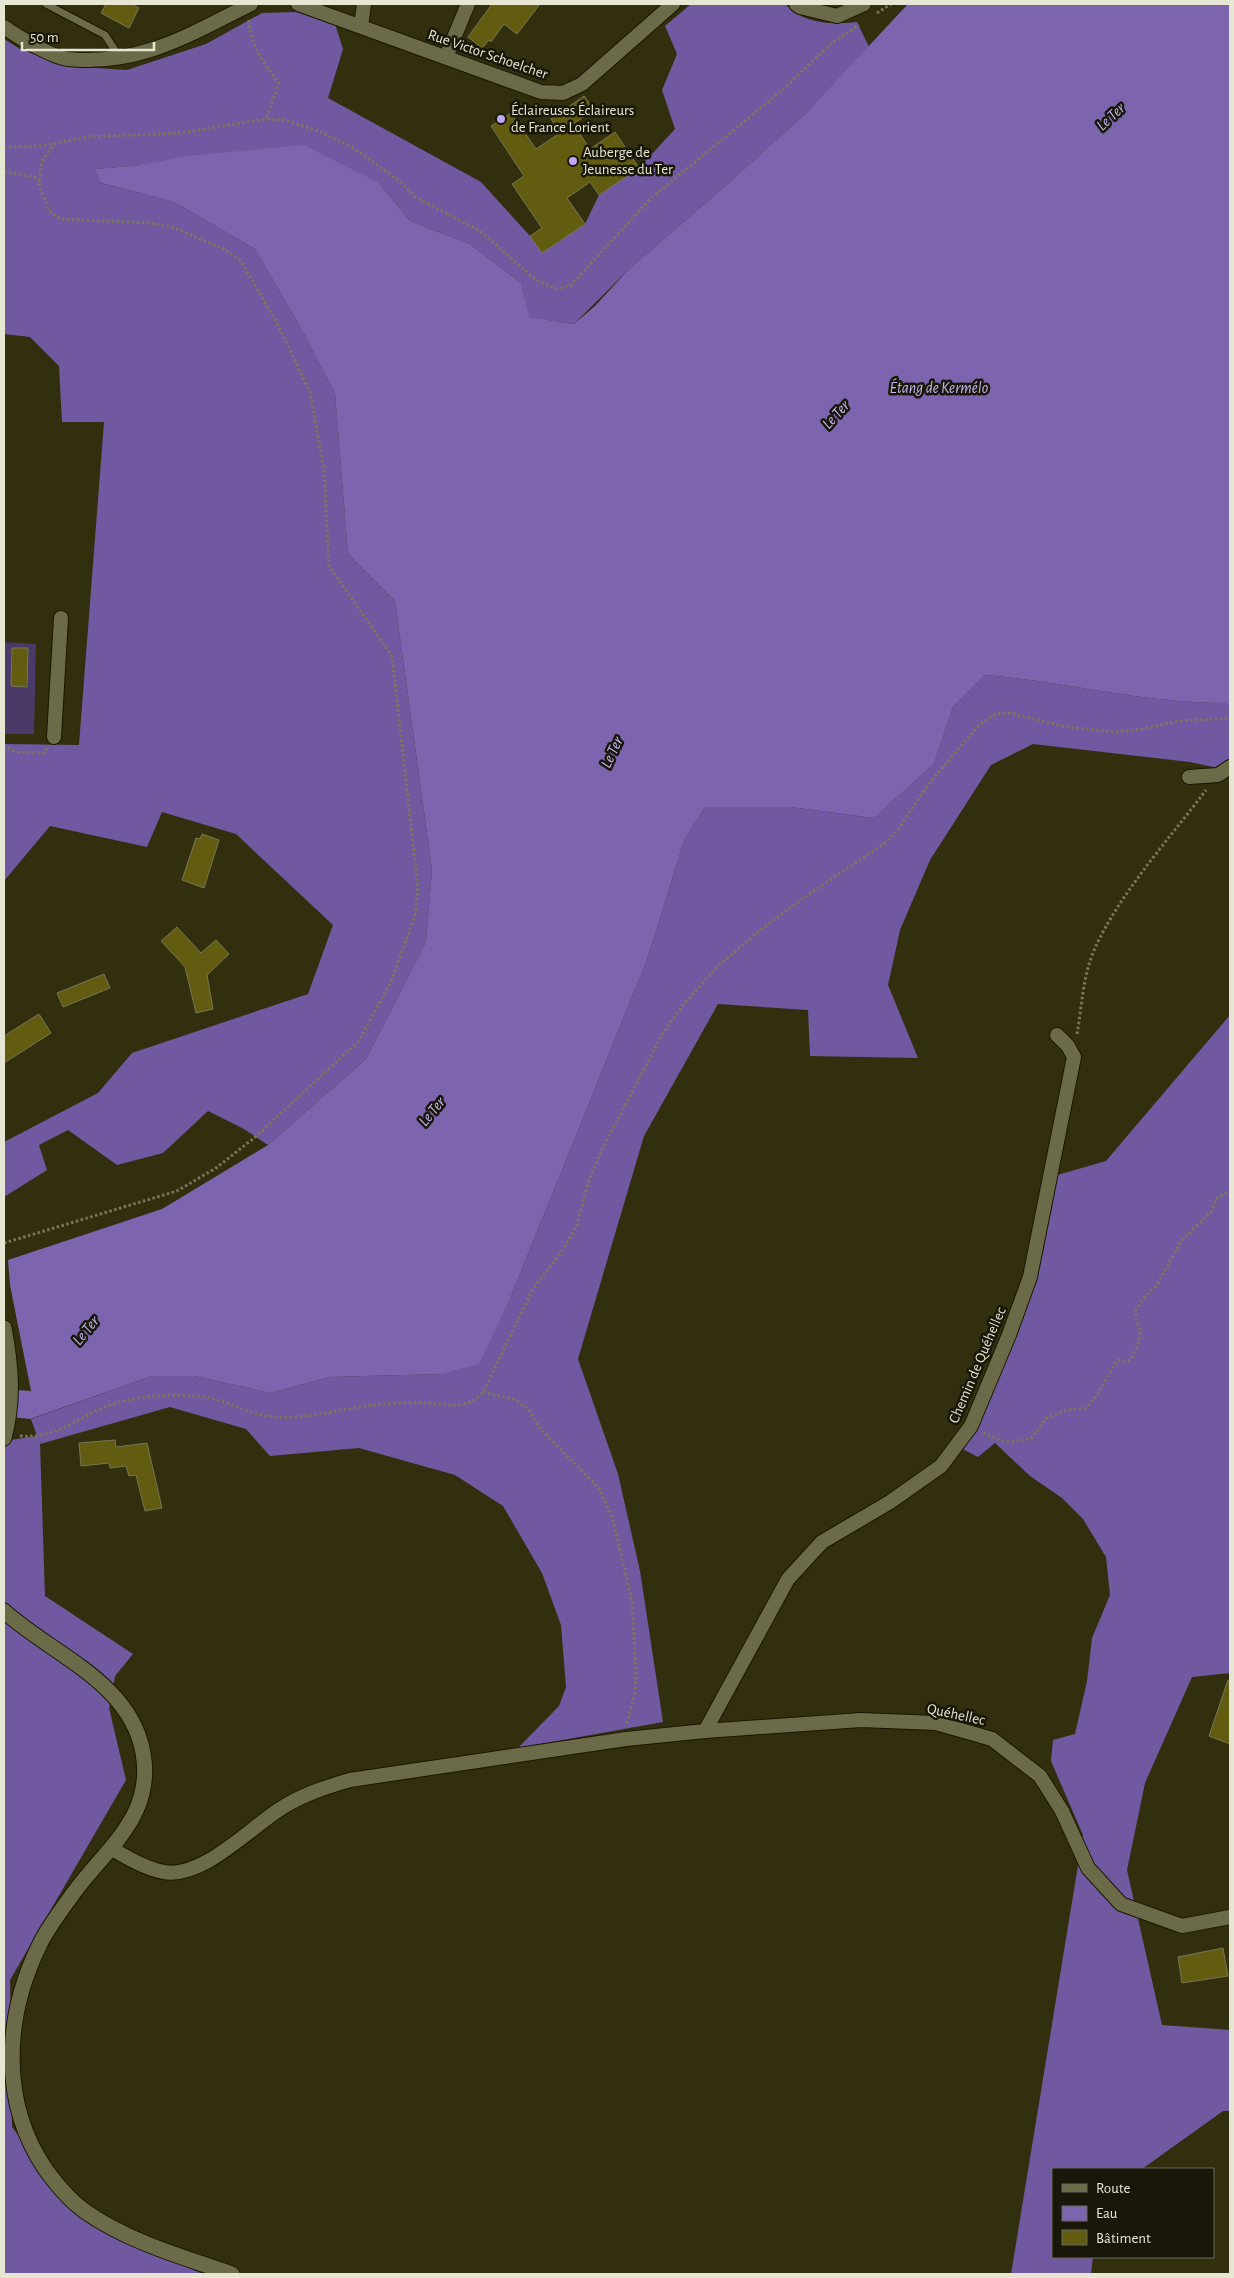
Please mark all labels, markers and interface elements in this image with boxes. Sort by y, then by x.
scale bar [22,20,155,52]
street label: Rue Victor Schoelcher [426,27,550,82]
text: 50 m [30,30,59,45]
water label: Le Ter [1093,99,1129,134]
place label: Éclaireuses Éclaireurs de France Lorient [511,101,634,135]
marker: Éclaireuses Éclaireurs de France Lorient [495,113,507,125]
place label: Auberge de Jeunesse du Ter [583,145,673,177]
marker: Auberge de Jeunesse du Ter [567,155,579,167]
water label: Étang de Kermélo [890,378,989,396]
water label: Le Ter [819,397,853,432]
water label: Le Ter [598,734,626,770]
water label: Le Ter [415,1093,449,1129]
street label: Chemin de Quéhellec [946,1305,1009,1425]
water label: Le Ter [69,1312,103,1348]
street label: Quéhellec [926,1701,987,1728]
legend [1052,2168,1214,2258]
text: Route [1096,2181,1130,2196]
text: Eau [1096,2206,1118,2221]
text: Bâtiment [1096,2231,1151,2246]

